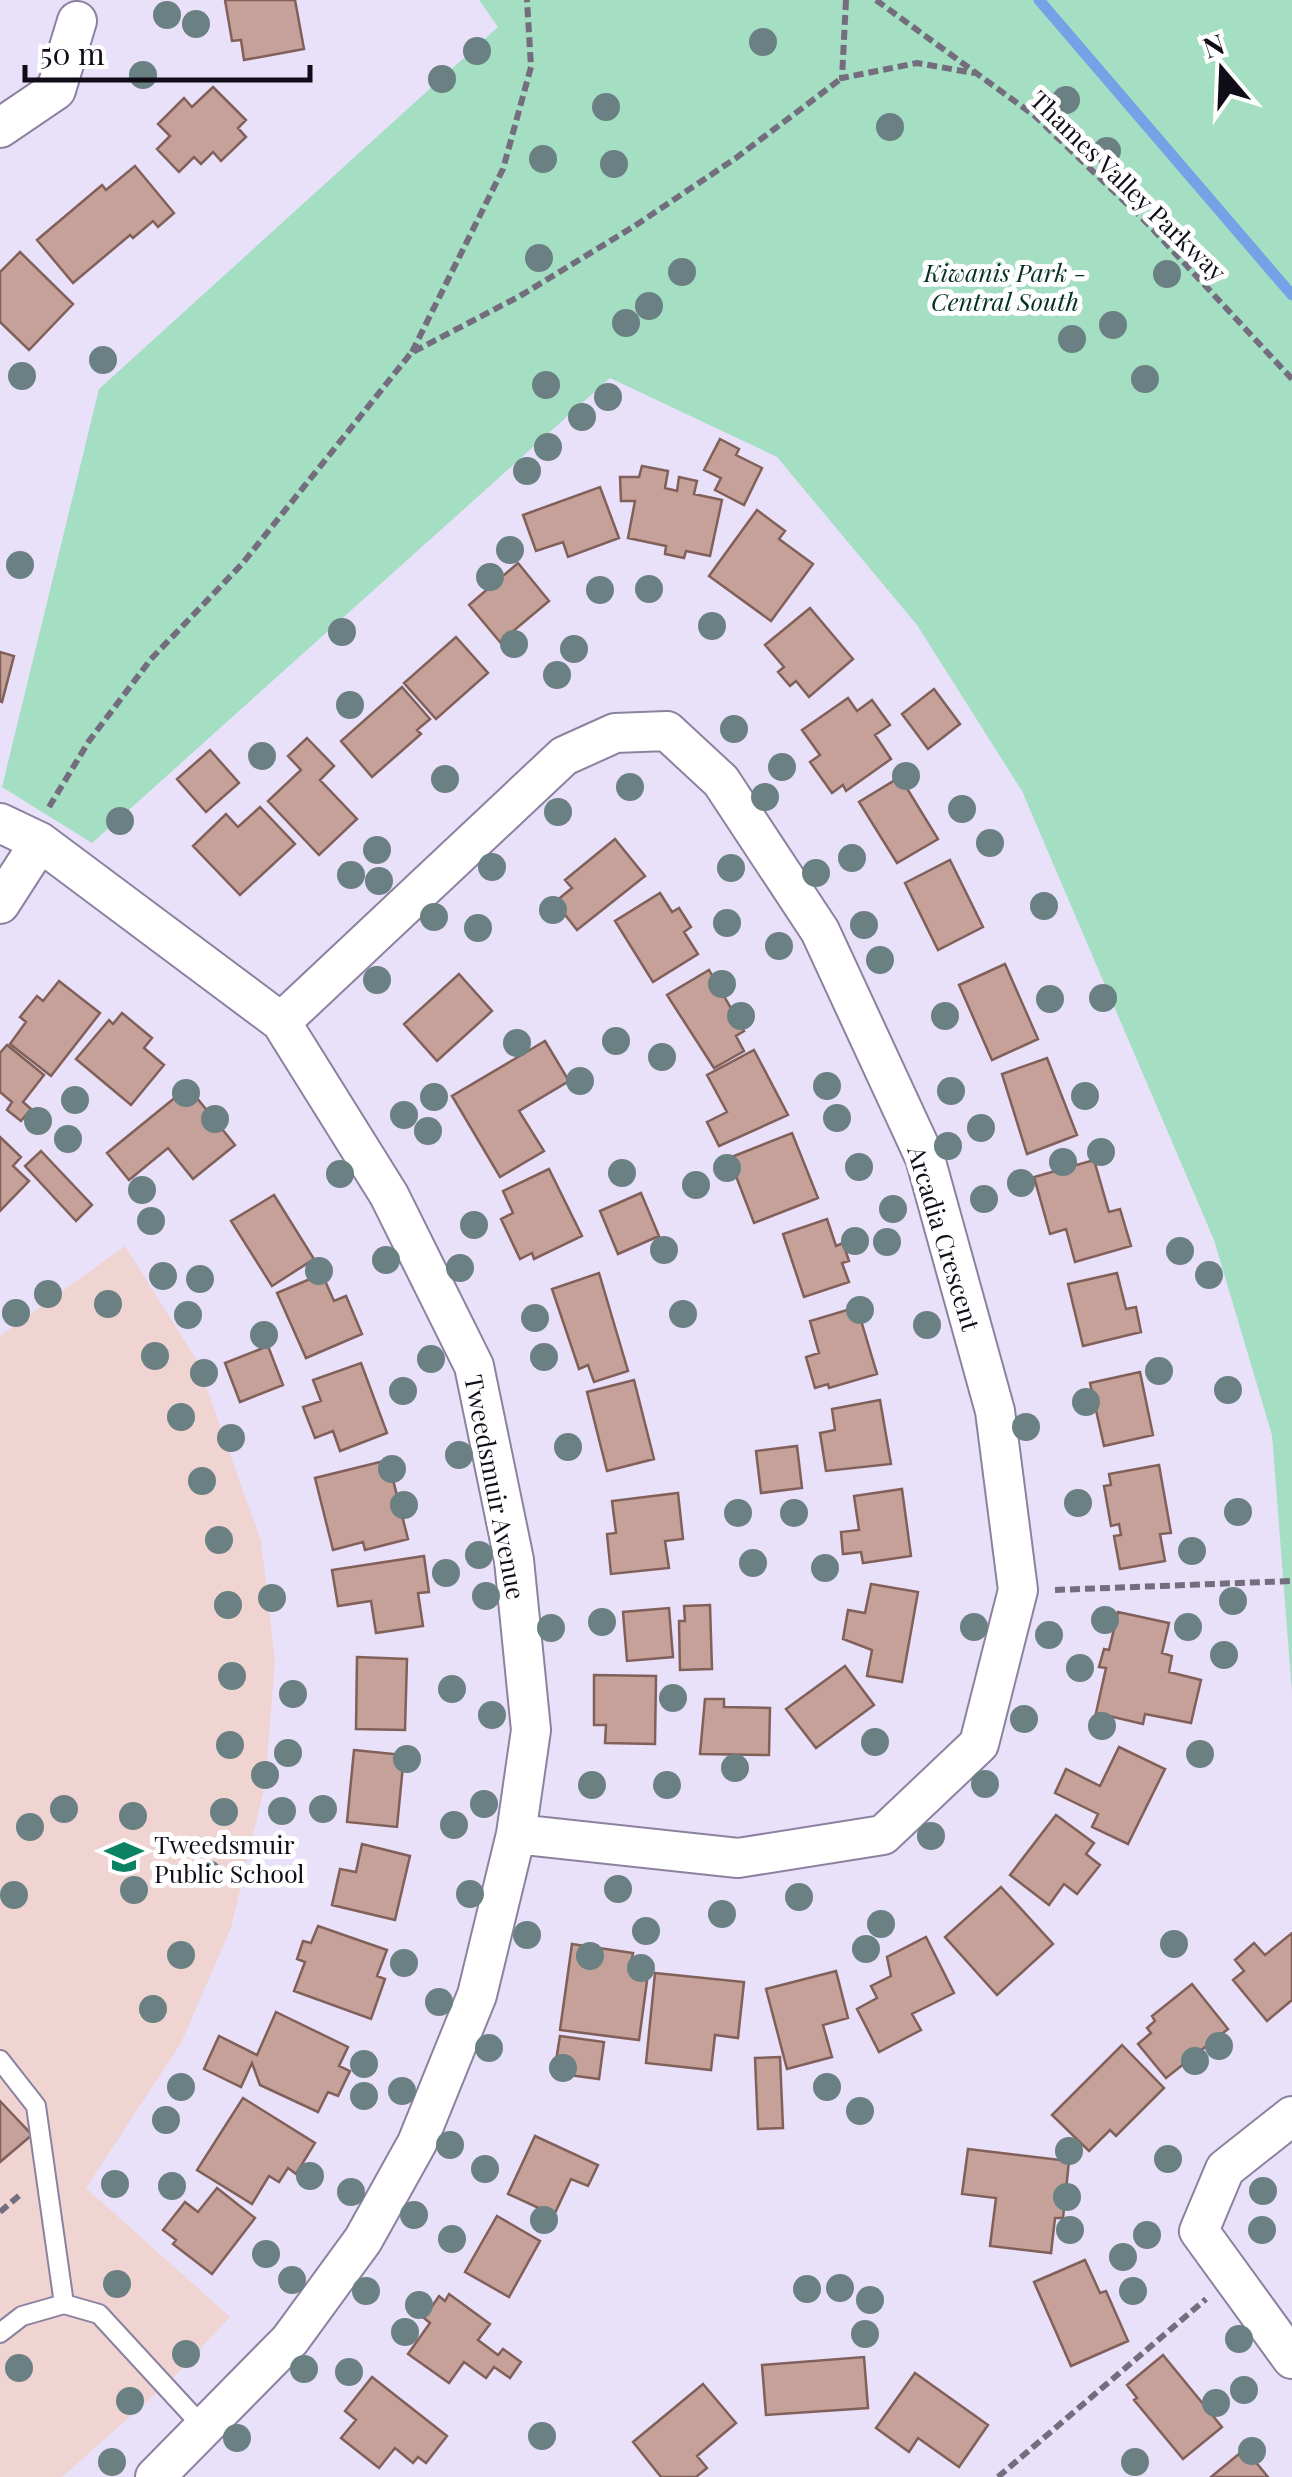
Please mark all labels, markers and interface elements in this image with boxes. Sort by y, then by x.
scale bar [25,20,310,82]
north arrow [1172,20,1272,120]
text: N [1198,24,1229,66]
text: 50 m [40,33,105,73]
street label: Thames Valley Parkway [1024,83,1234,288]
park label: Kiwanis Park - Central South [923,255,1086,317]
street label: Arcadia Crescent [901,1141,989,1335]
street label: Tweedsmuir Avenue [458,1372,534,1602]
place label: Tweedsmuir Public School [154,1827,304,1889]
school or university icon: Tweedsmuir Public School [103,1836,145,1878]

